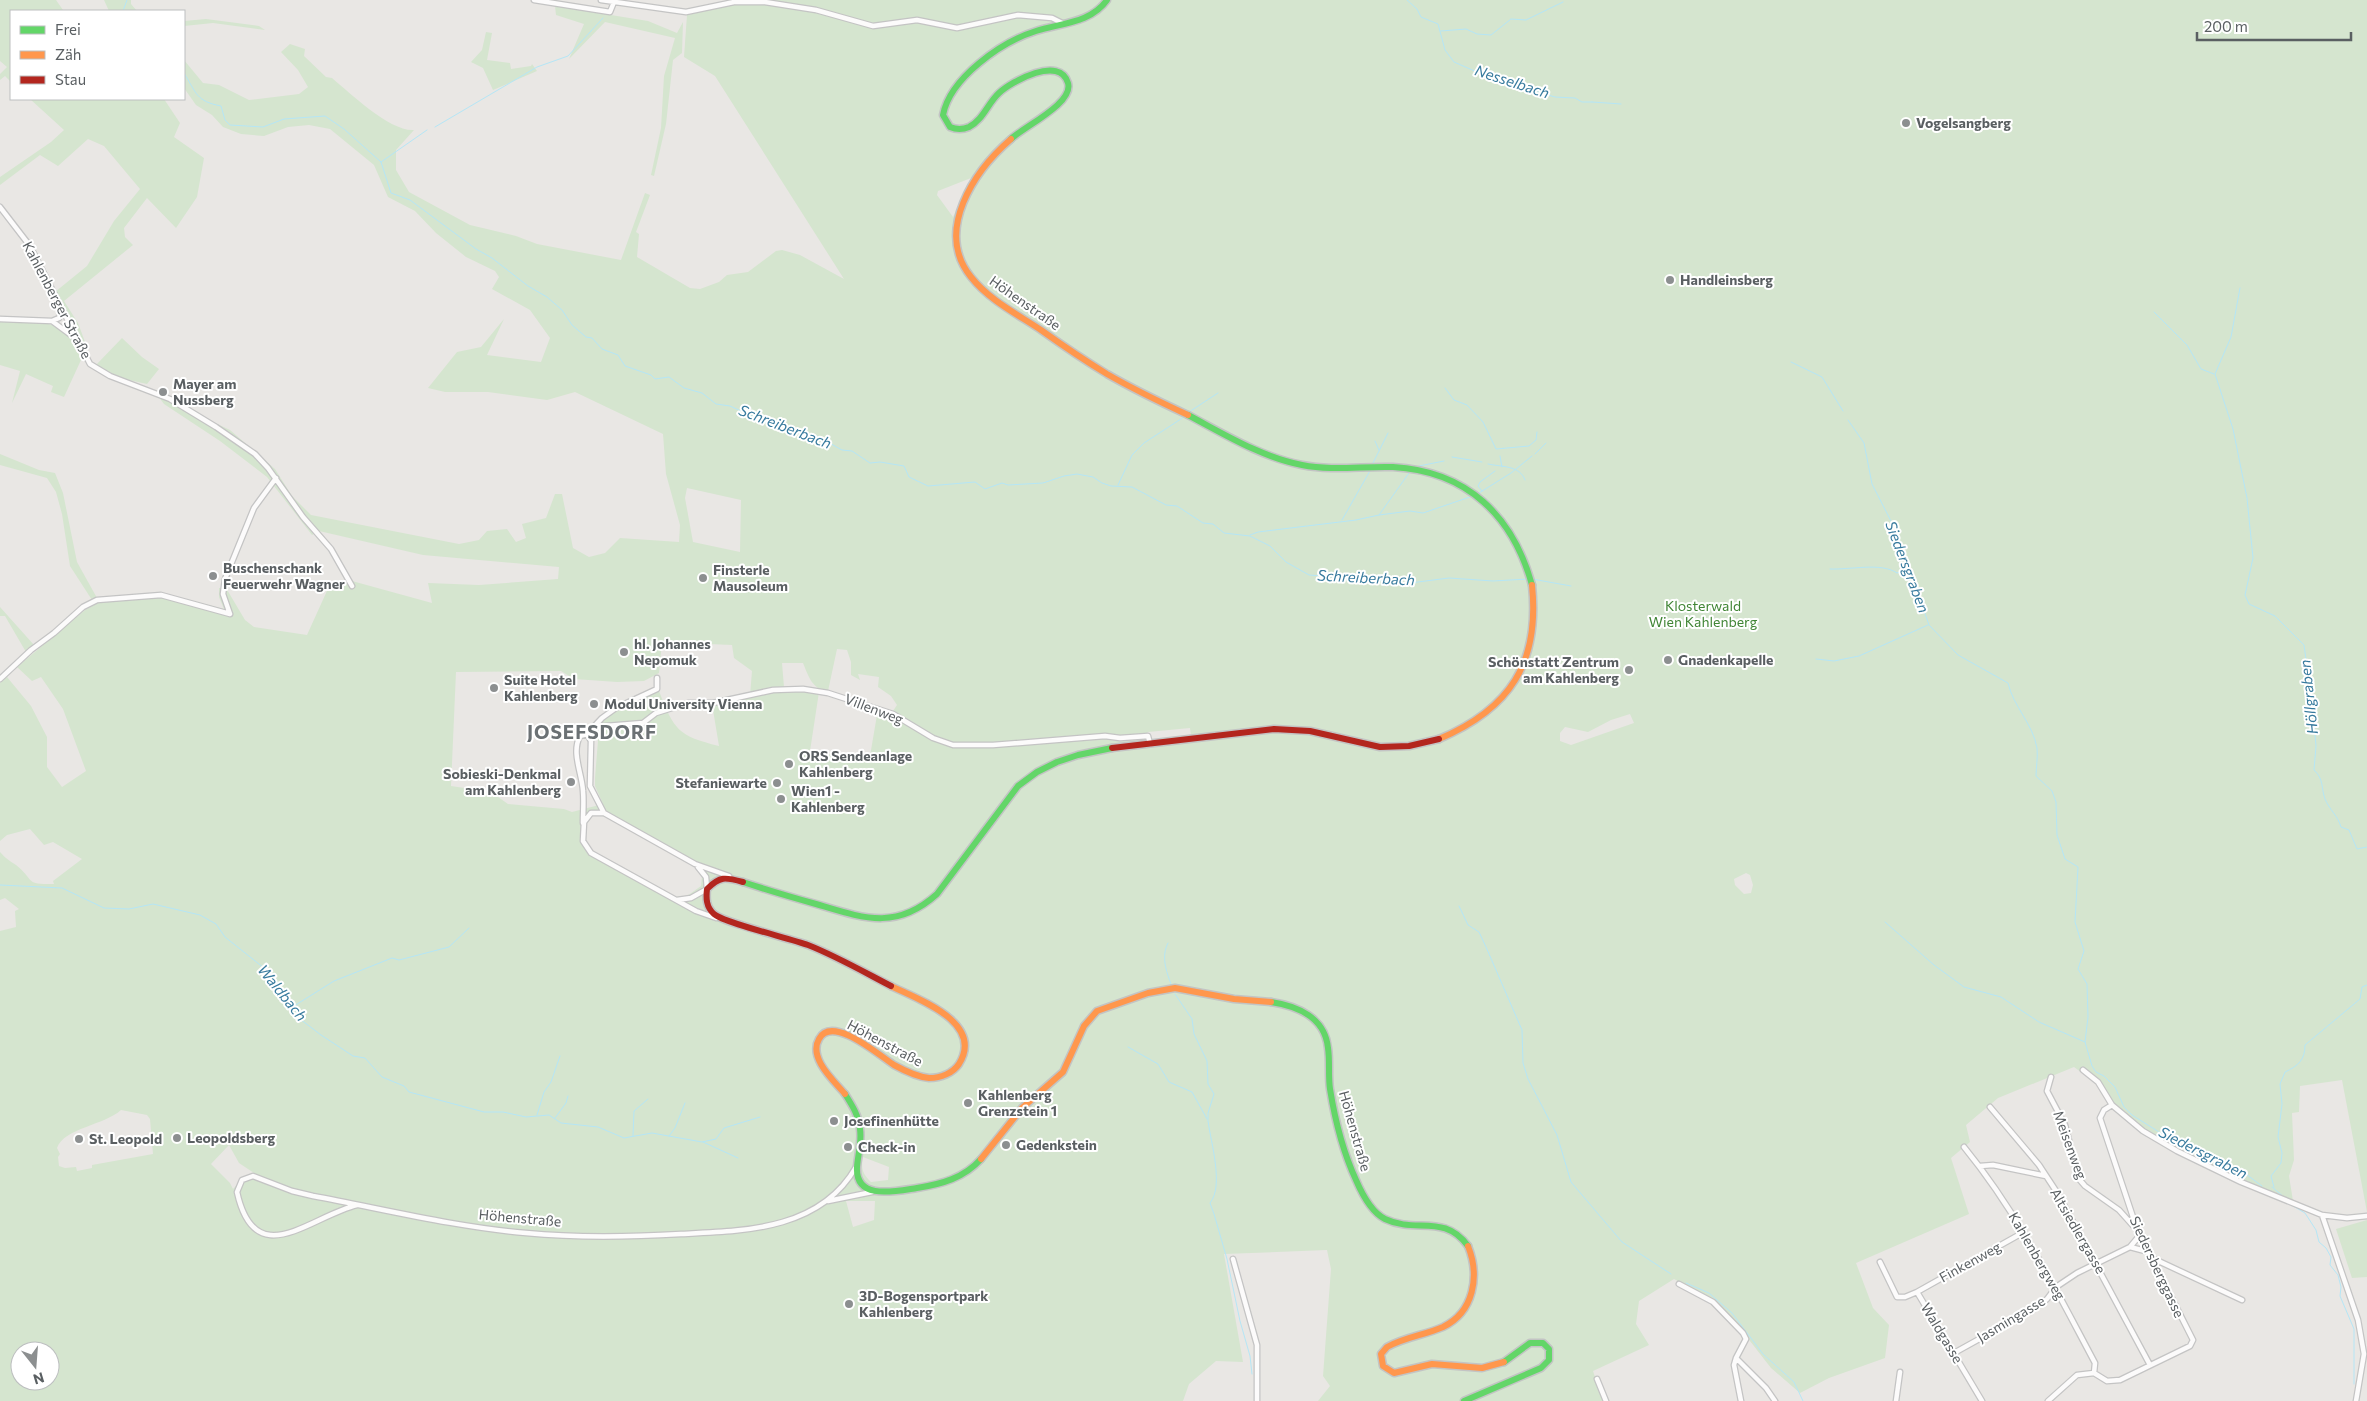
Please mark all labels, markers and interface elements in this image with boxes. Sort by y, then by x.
legend [10,10,185,100]
scale bar [2197,10,2351,42]
text: 200 m [2204,17,2248,35]
text: Frei [55,20,81,38]
text: Zäh [55,45,81,63]
water label: Nesselbach [1473,61,1552,102]
text: Stau [55,70,86,88]
place label: Vogelsangberg [1916,114,2011,131]
marker: Vogelsangberg [1900,117,1912,129]
street label: Kahlenberger Straße [19,238,96,361]
place label: Handleinsberg [1680,271,1773,288]
street label: Höhenstraße [986,272,1064,333]
marker: Handleinsberg [1664,274,1676,286]
place label: Mayer am Nussberg [173,375,236,408]
marker: Mayer am Nussberg [157,386,169,398]
water label: Schreiberbach [736,400,834,452]
water label: Siedersgraben [1882,518,1934,615]
place label: Buschenschank Feuerwehr Wagner [223,559,345,592]
place label: Finsterle Mausoleum [713,561,788,594]
water label: Schreiberbach [1317,565,1415,589]
marker: Buschenschank Feuerwehr Wagner [207,570,219,582]
marker: Finsterle Mausoleum [697,572,709,584]
park label: Klosterwald Wien Kahlenberg [1649,597,1758,630]
place label: hl. Johannes Nepomuk [634,635,711,668]
marker: hl. Johannes Nepomuk [618,646,630,658]
place label: Gnadenkapelle [1678,651,1773,668]
place label: Schönstatt Zentrum am Kahlenberg [1488,653,1619,686]
marker: Gnadenkapelle [1662,654,1674,666]
water label: Höllgraben [2295,659,2321,735]
marker: Schönstatt Zentrum am Kahlenberg [1623,664,1635,676]
place label: Suite Hotel Kahlenberg [504,671,578,704]
marker: Suite Hotel Kahlenberg [488,682,500,694]
street label: Villenweg [842,690,906,728]
place label: Modul University Vienna [604,695,762,712]
marker: Modul University Vienna [588,698,600,710]
district label: JOSEFSDORF [527,720,657,743]
place label: ORS Sendeanlage Kahlenberg [799,747,912,780]
marker: ORS Sendeanlage Kahlenberg [783,758,795,770]
place label: Sobieski-Denkmal am Kahlenberg [443,765,561,798]
place label: Stefaniewarte [676,774,767,791]
marker: Sobieski-Denkmal am Kahlenberg [565,776,577,788]
marker: Stefaniewarte [771,777,783,789]
place label: Wien1 - Kahlenberg [791,782,865,815]
marker: Wien1 - Kahlenberg [775,793,787,805]
water label: Waldbach [255,960,311,1024]
street label: Höhenstraße [845,1016,926,1070]
place label: Kahlenberg Grenzstein 1 [978,1086,1057,1119]
street label: Höhenstraße [1336,1089,1375,1173]
marker: Kahlenberg Grenzstein 1 [962,1097,974,1109]
street label: Meisenweg [2050,1108,2091,1182]
place label: Josefinenhütte [844,1112,939,1129]
marker: Josefinenhütte [828,1115,840,1127]
water label: Siedersgraben [2156,1122,2251,1182]
place label: Leopoldsberg [187,1129,275,1146]
place label: St. Leopold [89,1130,162,1147]
marker: Leopoldsberg [171,1132,183,1144]
marker: St. Leopold [73,1133,85,1145]
place label: Gedenkstein [1016,1136,1097,1153]
place label: Check-in [858,1138,916,1155]
marker: Gedenkstein [1000,1139,1012,1151]
marker: Check-in [842,1141,854,1153]
street label: Altsiedlergasse [2047,1185,2110,1277]
street label: Höhenstraße [478,1205,562,1230]
street label: Kahlenbergweg [2005,1209,2070,1303]
street label: Siedersberggasse [2126,1213,2188,1320]
street label: Finkenweg [1936,1237,2004,1286]
place label: 3D-Bogensportpark Kahlenberg [859,1287,988,1320]
street label: Jasmingasse [1974,1292,2048,1346]
marker: 3D-Bogensportpark Kahlenberg [843,1298,855,1310]
street label: Waldgasse [1918,1299,1967,1366]
north arrow [10,1341,60,1391]
text: N [31,1369,46,1389]

